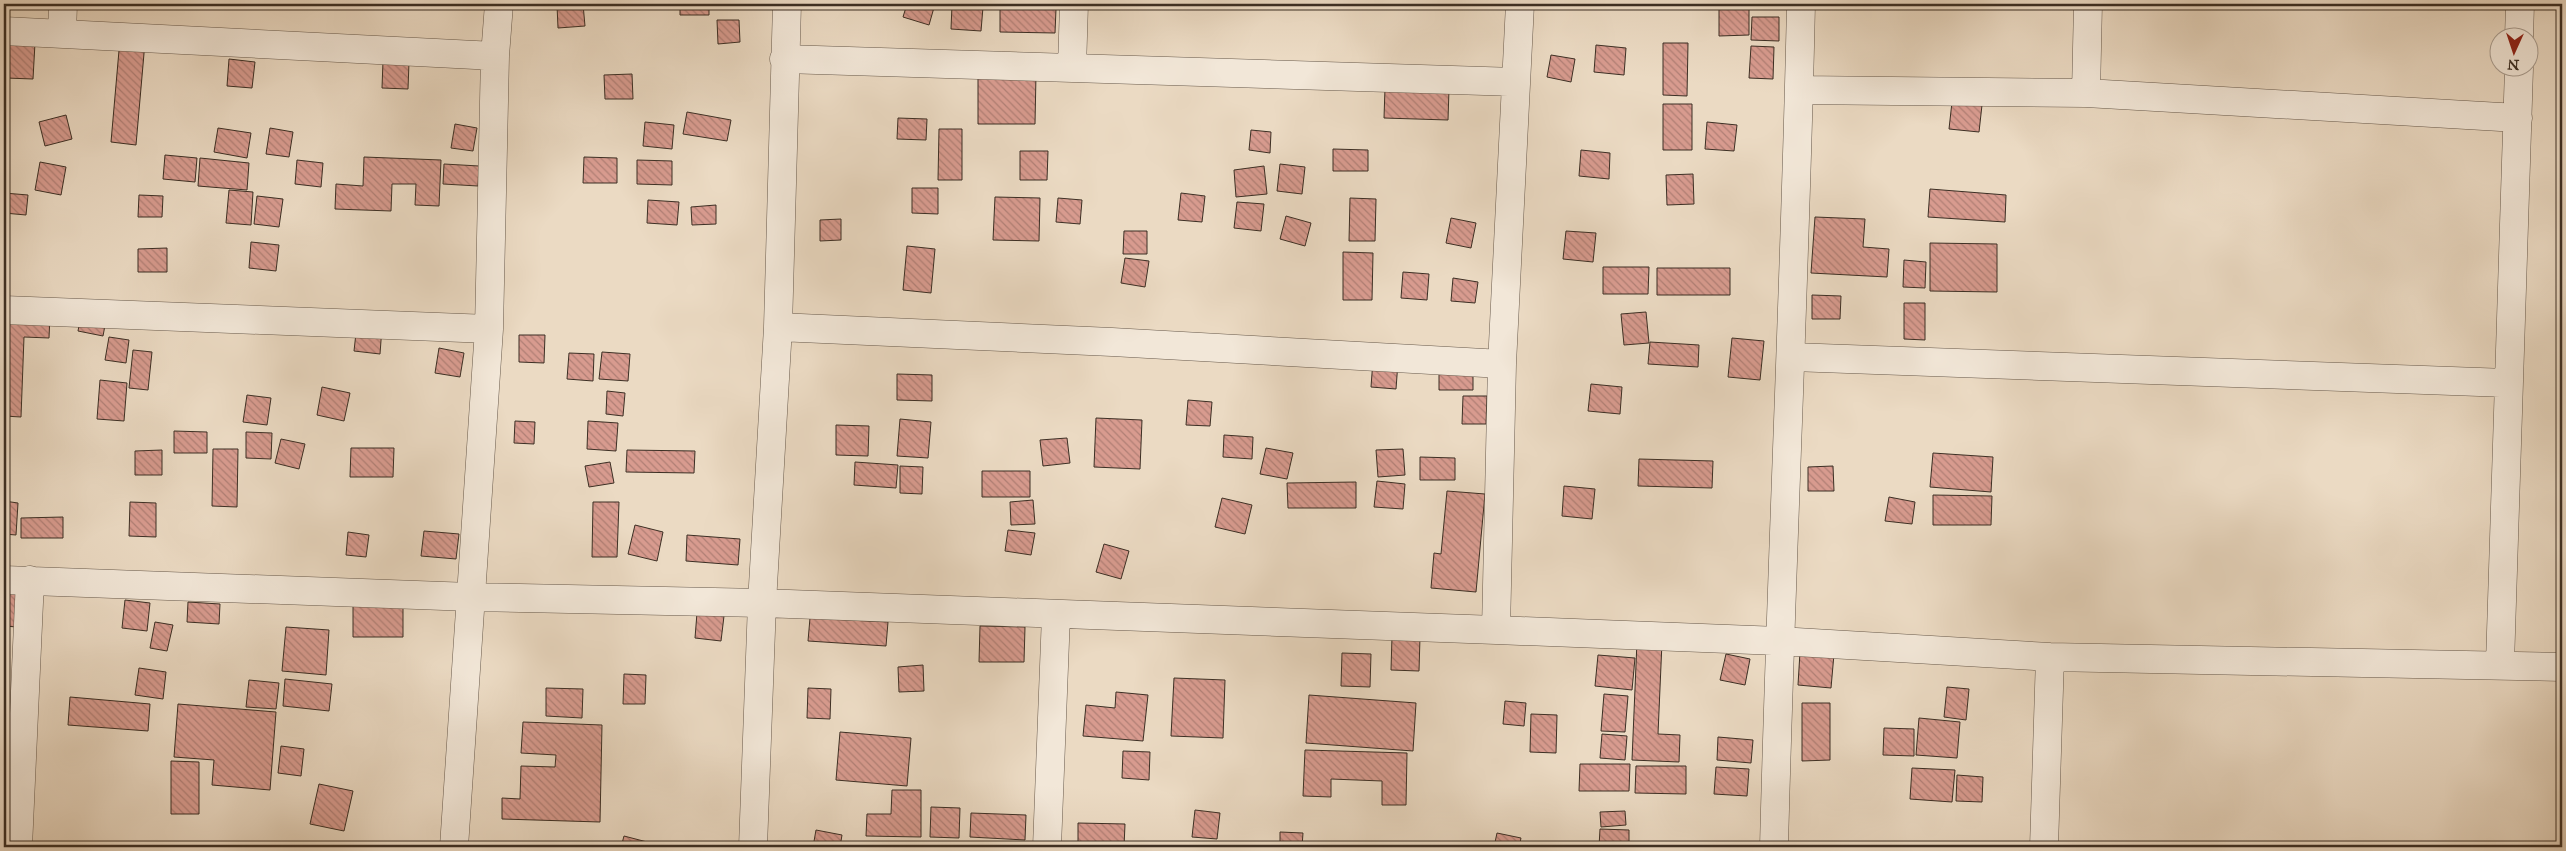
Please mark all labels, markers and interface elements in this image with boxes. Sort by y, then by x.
north arrow [2488,28,2538,78]
text: N [2507,56,2520,73]

